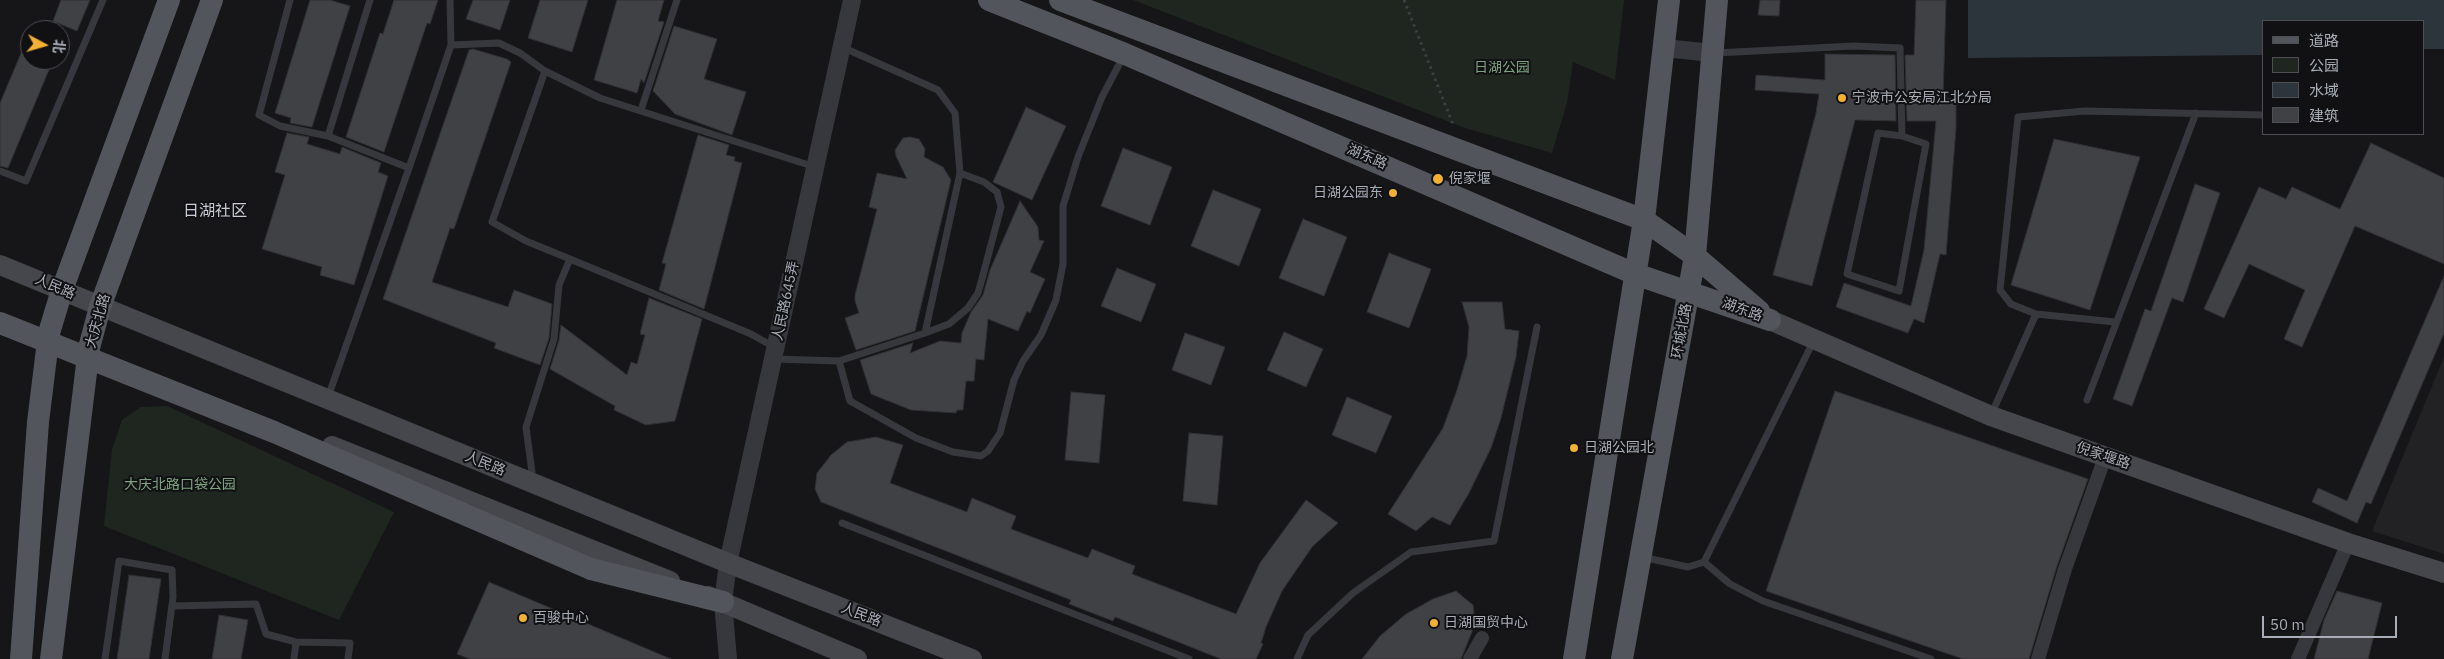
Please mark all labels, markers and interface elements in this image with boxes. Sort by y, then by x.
north arrow [20,20,70,70]
legend [2262,20,2424,135]
text: 道路 [2309,31,2339,50]
text: 北 [49,39,69,54]
text: 公园 [2309,56,2339,75]
park label: 日湖公园 [1474,60,1530,76]
text: 水域 [2309,81,2339,100]
place label: 宁波市公安局江北分局 [1852,90,1992,106]
marker: 宁波市公安局江北分局 [1836,92,1848,104]
text: 建筑 [2309,106,2339,125]
street label: 湖东路 [1344,141,1390,173]
place label: 倪家堰 [1449,171,1491,187]
marker: 倪家堰 [1431,172,1445,186]
place label: 日湖公园东 [1313,185,1383,201]
marker: 日湖公园东 [1387,187,1399,199]
district label: 日湖社区 [183,201,247,221]
street label: 人民路645弄 [769,260,803,342]
street label: 人民路 [32,271,78,303]
street label: 大庆北路 [82,292,114,350]
street label: 湖东路 [1719,295,1765,325]
street label: 环城北路 [1669,302,1695,360]
street label: 倪家堰路 [2074,439,2132,473]
place label: 日湖公园北 [1584,440,1654,456]
marker: 日湖公园北 [1568,442,1580,454]
street label: 人民路 [462,448,508,480]
park label: 大庆北路口袋公园 [124,477,236,493]
street label: 人民路 [838,600,884,630]
scale bar [2264,606,2399,638]
place label: 百骏中心 [533,610,589,626]
marker: 百骏中心 [517,612,529,624]
place label: 日湖国贸中心 [1444,615,1528,631]
text: 50 m [2270,615,2305,634]
marker: 日湖国贸中心 [1428,617,1440,629]

